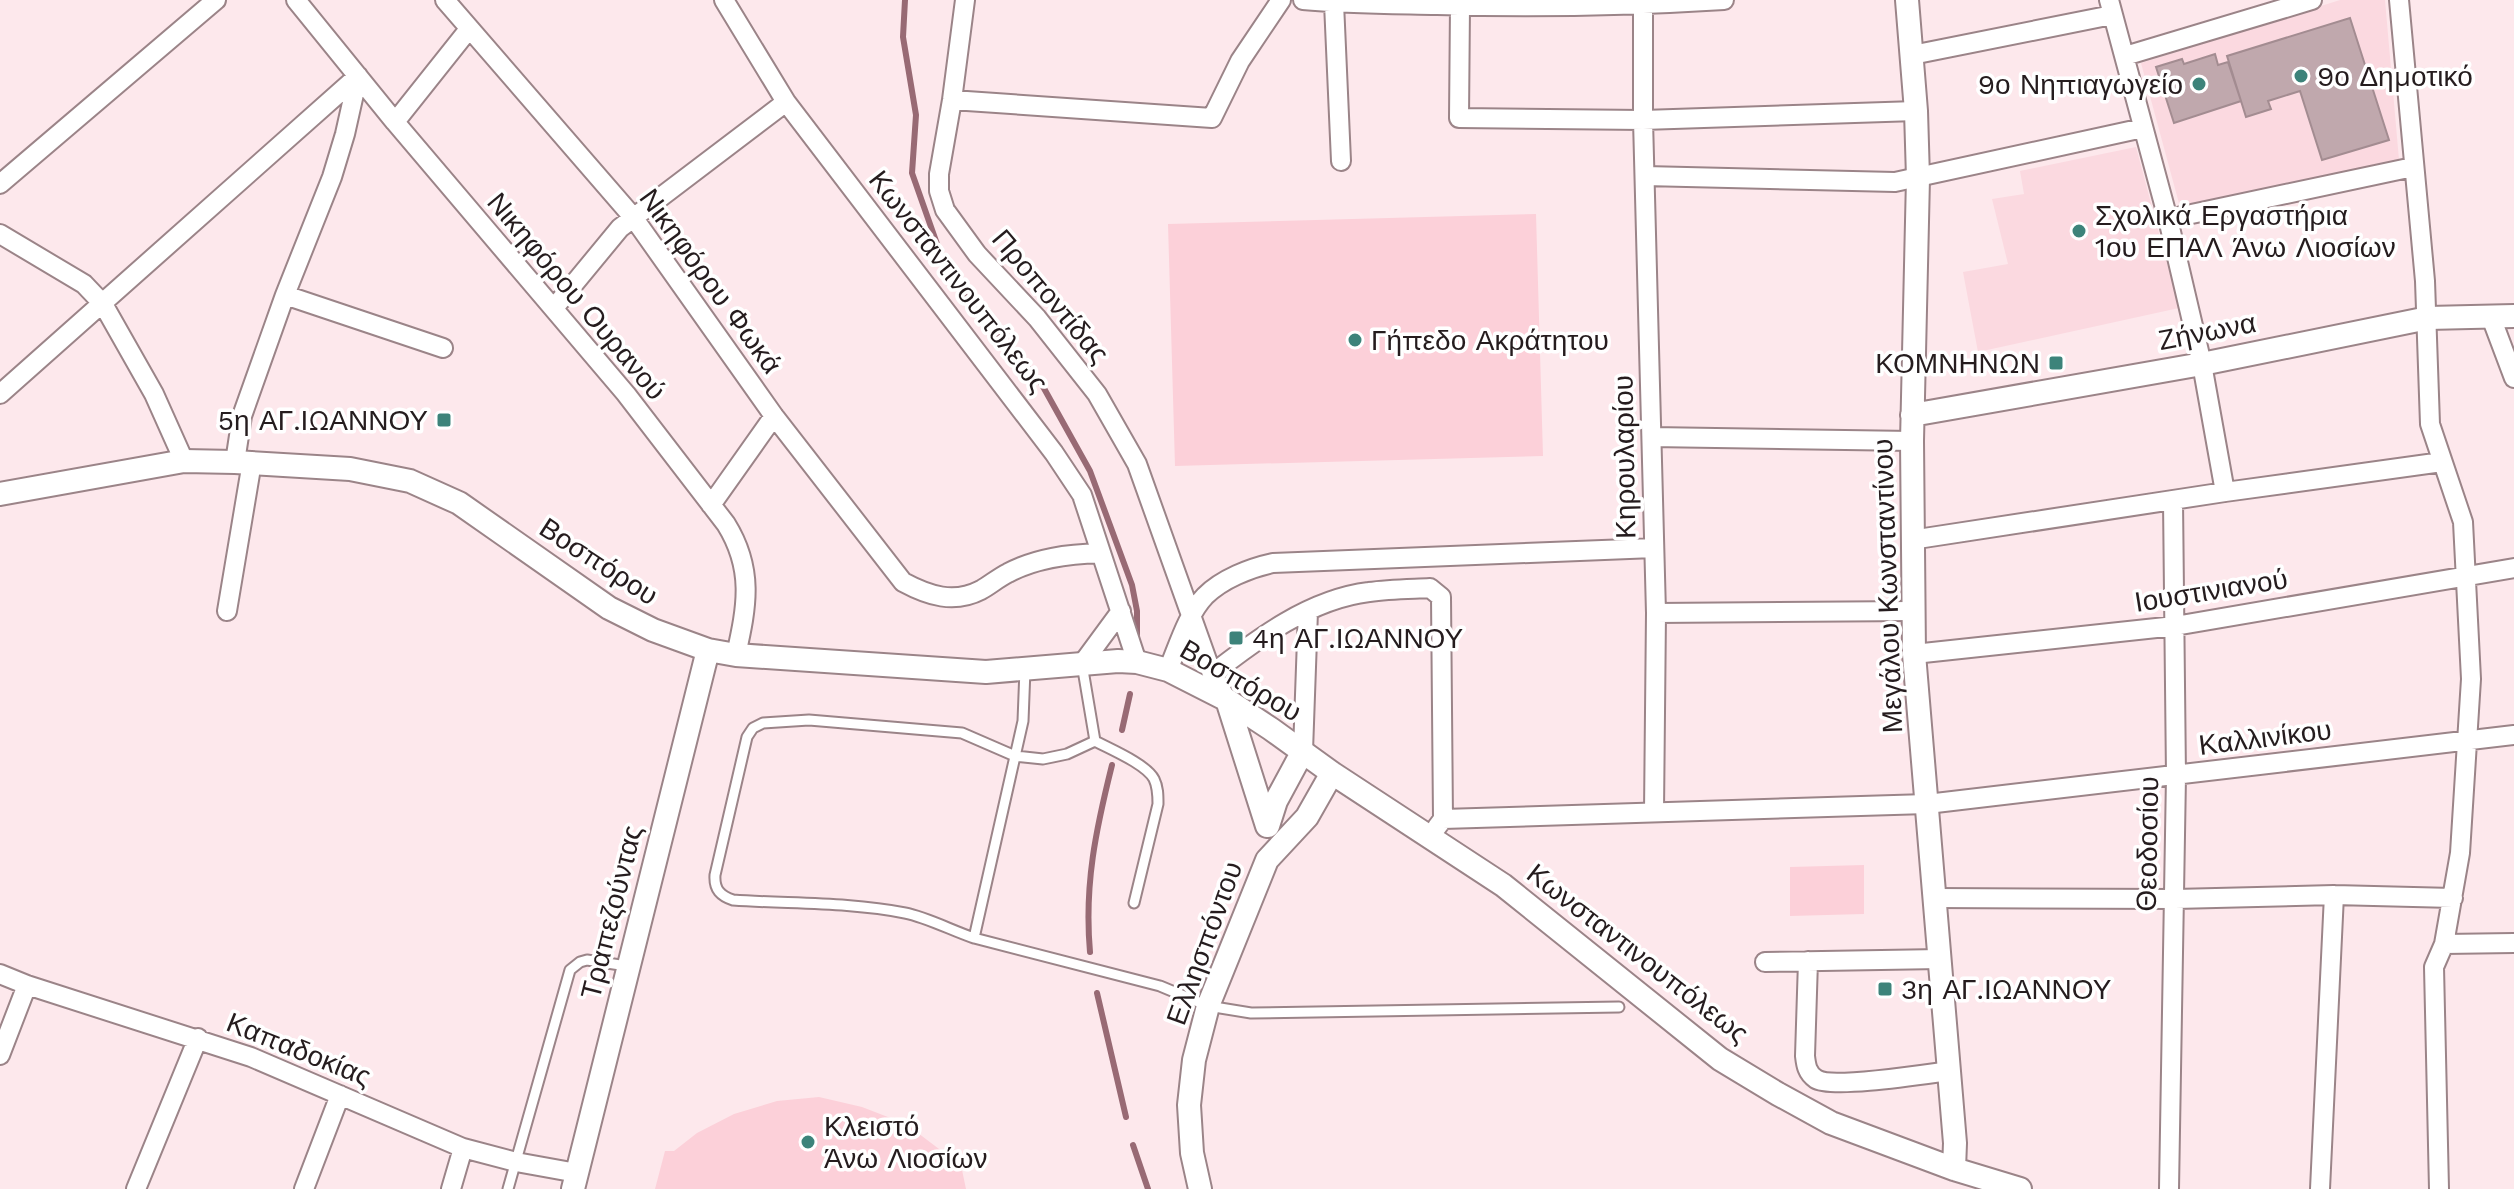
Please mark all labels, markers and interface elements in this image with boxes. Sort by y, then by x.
place label: 9ο Δημοτικό [2317,60,2473,93]
marker: 9ο Δημοτικό [2292,67,2310,85]
place label: 9ο Νηπιαγωγείο [1978,68,2183,101]
marker: 9ο Νηπιαγωγείο [2190,75,2208,93]
street label: Κωνσταντινουπόλεως [862,164,1055,399]
street label: Νικηφόρου Φωκά [633,183,789,380]
street label: Νικηφόρου Ουρανού [480,186,673,407]
place label: Σχολικά Εργαστήρια 1ου ΕΠΑΛ Άνω Λιοσίων [2095,199,2396,264]
marker: Σχολικά Εργαστήρια 1ου ΕΠΑΛ Άνω Λιοσίων [2070,222,2088,240]
street label: Προποντίδας [985,223,1116,370]
street label: Ζήνωνα [2155,306,2259,357]
place label: Γήπεδο Ακράτητου [1371,324,1609,357]
marker: Γήπεδο Ακράτητου [1346,331,1364,349]
place label: ΚΟΜΝΗΝΩΝ [1875,347,2040,380]
marker: ΚΟΜΝΗΝΩΝ [2047,354,2065,372]
street label: Κηρουλαρίου [1607,375,1642,539]
place label: 5η ΑΓ.ΙΩΑΝΝΟΥ [218,404,428,437]
marker: 5η ΑΓ.ΙΩΑΝΝΟΥ [435,411,453,429]
street label: Μεγάλου Κωνσταντίνου [1866,438,1909,734]
street label: Βοσπόρου [533,511,664,612]
street label: Ιουστινιανού [2132,562,2290,619]
place label: 4η ΑΓ.ΙΩΑΝΝΟΥ [1252,622,1463,655]
marker: 4η ΑΓ.ΙΩΑΝΝΟΥ [1227,629,1245,647]
street label: Βοσπόρου [1174,633,1307,728]
street label: Καλλινίκου [2197,713,2333,762]
street label: Θεοδοσίου [2130,776,2165,912]
street label: Τραπεζούντας [574,822,649,1002]
street label: Ελλησπόντου [1160,857,1249,1029]
street label: Κωνσταντινουπόλεως [1520,857,1755,1050]
place label: 3η ΑΓ.ΙΩΑΝΝΟΥ [1901,973,2112,1006]
marker: 3η ΑΓ.ΙΩΑΝΝΟΥ [1876,980,1894,998]
street label: Καπαδοκίας [222,1006,376,1093]
place label: Κλειστό Άνω Λιοσίων [824,1110,987,1175]
marker: Κλειστό Άνω Λιοσίων [799,1133,817,1151]

